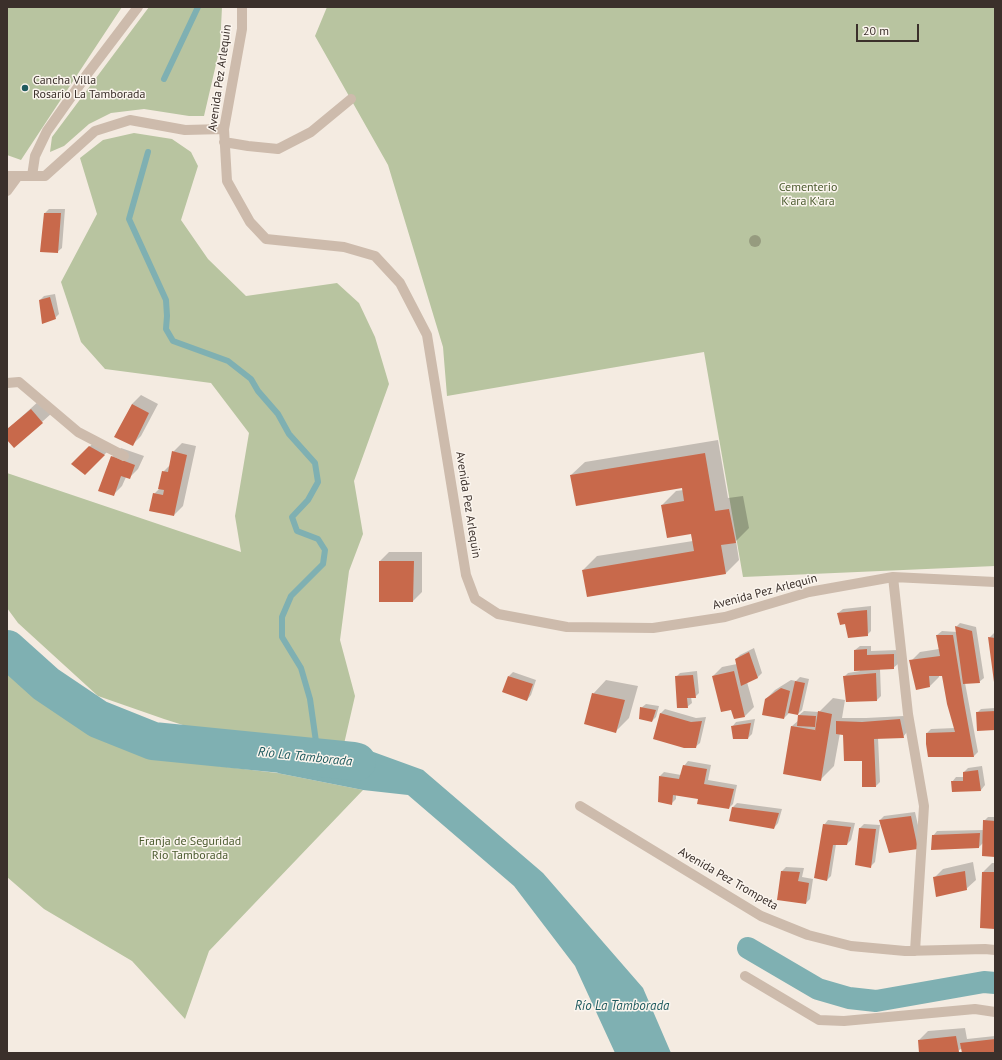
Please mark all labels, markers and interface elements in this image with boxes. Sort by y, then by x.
scale bar [858,16,921,42]
text: 20 m [863,23,889,38]
street label: Avenida Pez Arlequin [205,24,235,132]
place label: Cancha Villa Rosario La Tamborada [33,74,145,102]
marker: Cancha Villa Rosario La Tamborada [20,83,30,93]
park label: Cementerio K'ara K'ara [779,181,837,209]
street label: Avenida Pez Arlequin [452,451,484,559]
street label: Avenida Pez Arlequin [711,571,819,613]
water label: Río La Tamborada [257,744,353,770]
park label: Franja de Seguridad Río Tamborada [139,835,241,863]
street label: Avenida Pez Trompeta [676,845,780,913]
water label: Río La Tamborada [575,998,669,1014]

